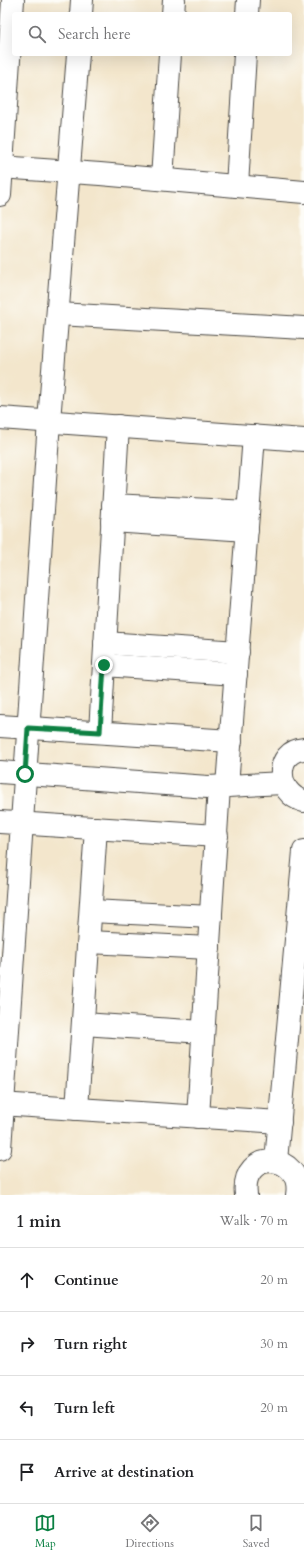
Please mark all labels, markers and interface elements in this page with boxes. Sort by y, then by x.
search box [12,12,292,56]
icon: search [26,23,48,45]
text: Search here [58,24,131,44]
route end [95,656,113,674]
route start [16,765,34,783]
text: 1 min [16,1210,61,1233]
text: Walk · 70 m [220,1212,288,1230]
icon: ahead [16,1269,38,1291]
text: Continue [54,1270,119,1290]
text: 20 m [260,1271,288,1289]
icon: right [16,1333,38,1355]
text: Turn right [54,1334,127,1354]
text: 30 m [260,1335,288,1353]
icon: left [16,1397,38,1419]
text: Turn left [54,1398,115,1418]
text: 20 m [260,1399,288,1417]
icon: arrive [16,1461,38,1483]
text: Arrive at destination [54,1462,194,1482]
tab: Map [34,1512,56,1551]
tab: Directions [125,1512,174,1551]
tab: Saved [243,1512,270,1551]

